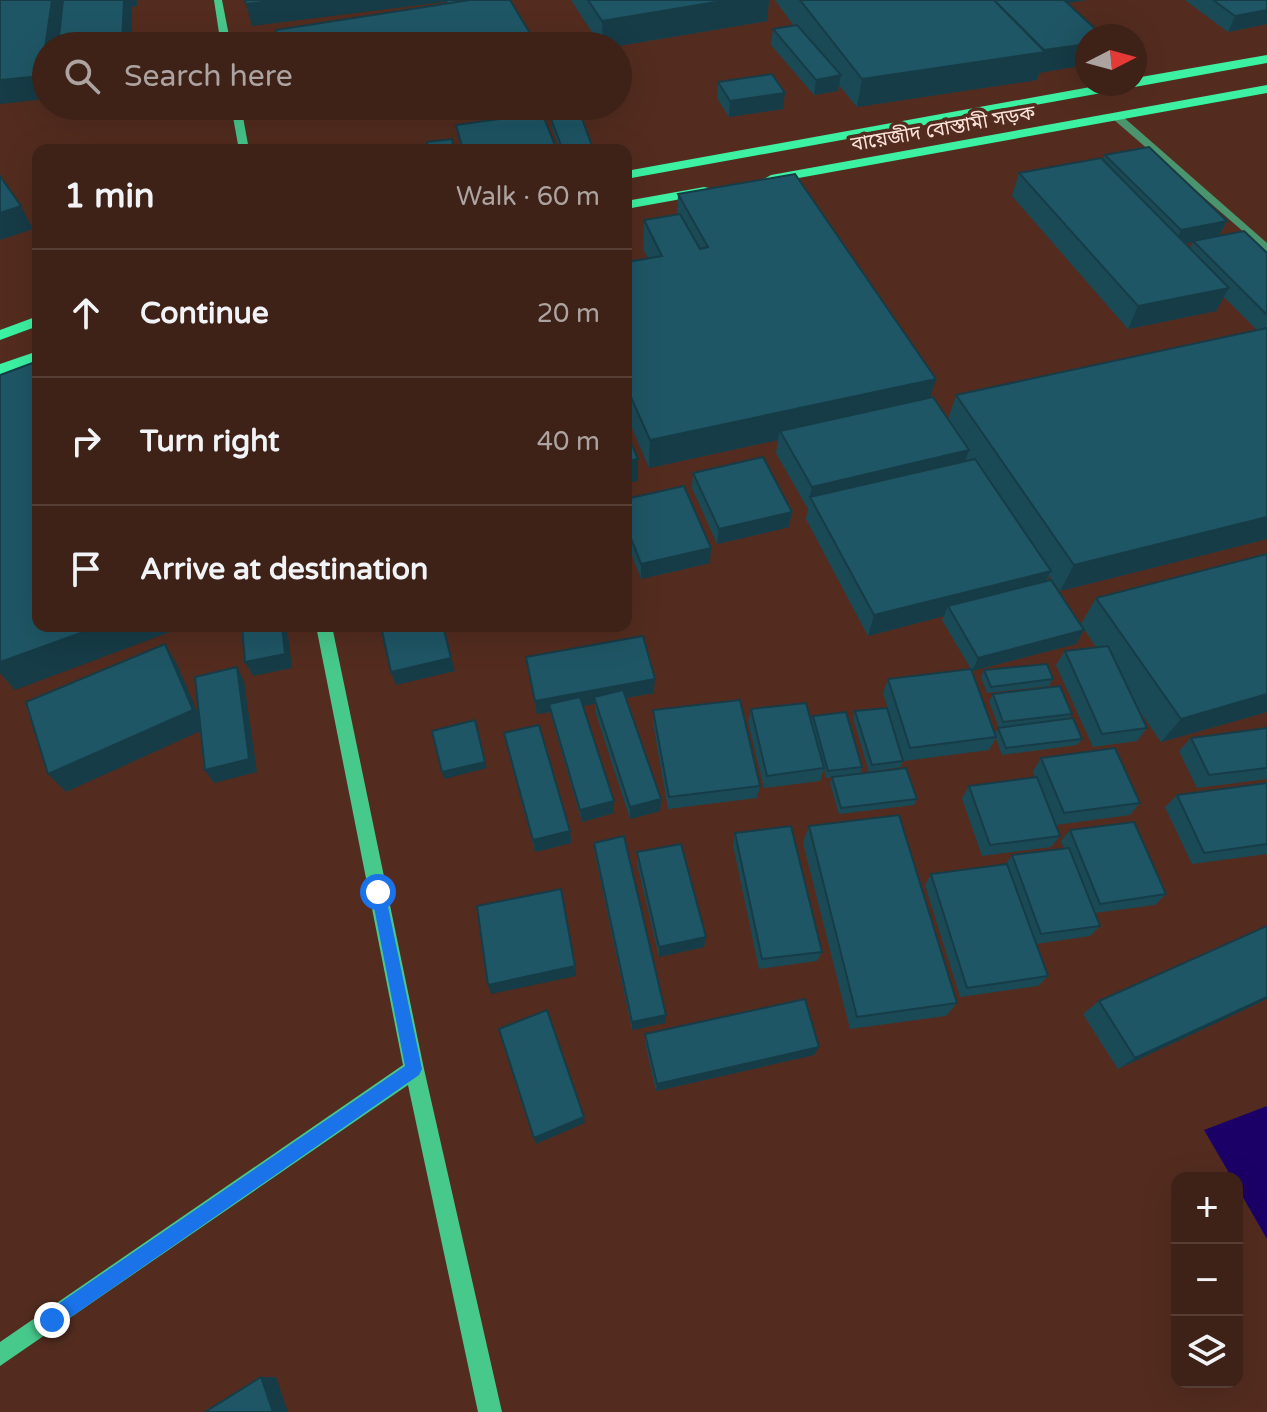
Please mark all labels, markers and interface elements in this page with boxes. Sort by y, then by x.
north arrow [1075,24,1147,96]
search box [32,32,632,120]
icon: search [60,54,104,98]
text: Search here [124,58,293,95]
street label: বায়েজীদ বোস্তামী সড়ক [848,100,1038,157]
text: 1 min [64,176,155,217]
text: Walk · 60 m [456,181,600,212]
icon: ahead [64,291,108,335]
text: Continue [140,295,269,332]
text: 20 m [537,298,600,329]
icon: right [64,419,108,463]
text: Turn right [140,423,280,460]
text: 40 m [537,426,600,457]
icon: arrive [64,547,108,591]
text: Arrive at destination [140,551,428,588]
route start [360,874,396,910]
map controls [1171,1172,1243,1388]
button: + [1171,1172,1243,1244]
button: − [1171,1244,1243,1316]
route end [34,1302,70,1338]
button: layers [1171,1316,1243,1388]

